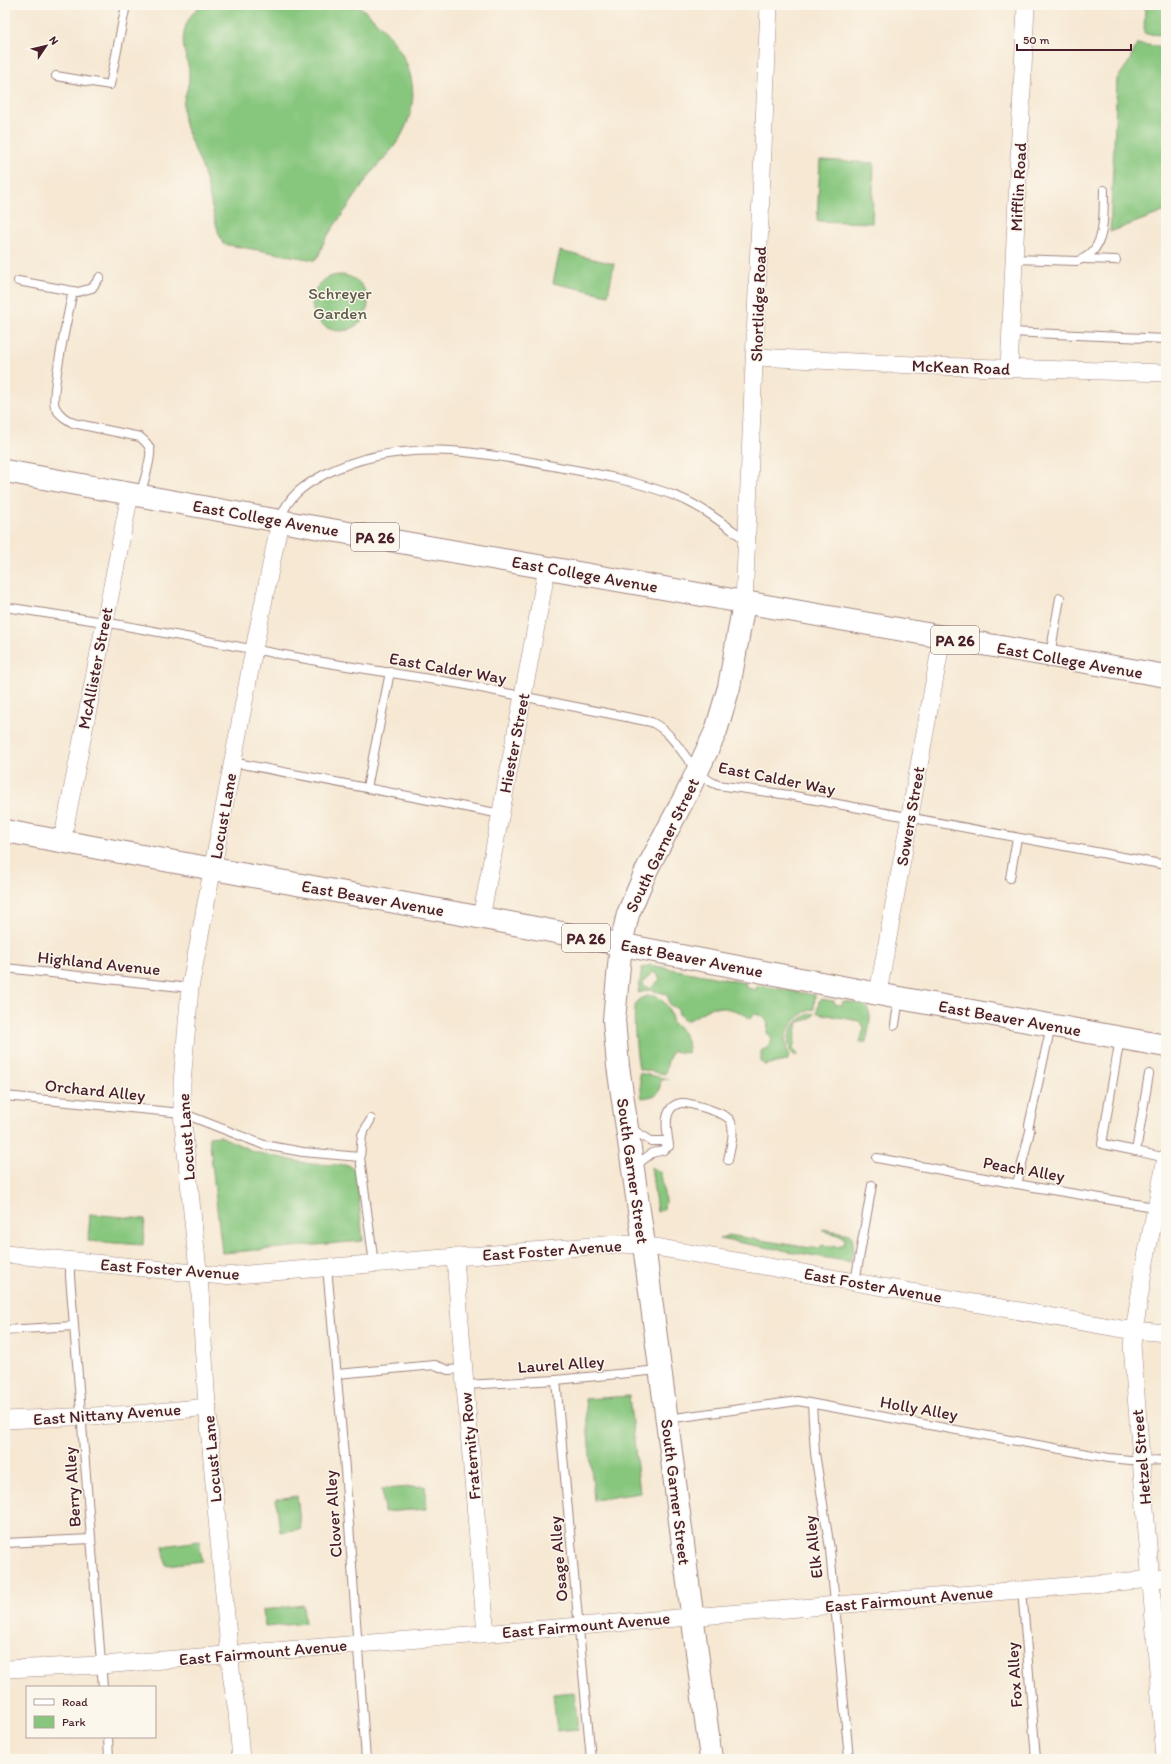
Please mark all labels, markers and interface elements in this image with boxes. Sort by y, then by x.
north arrow [26,26,66,66]
scale bar [1017,26,1131,52]
text: 50 m [1023,33,1049,47]
text: N [46,34,61,47]
street label: Mifflin Road [1006,141,1030,232]
street label: Shortlidge Road [746,245,770,362]
park label: Schreyer Garden [308,283,372,323]
street label: McKean Road [911,355,1011,379]
street label: East College Avenue [191,495,341,541]
road number: PA 26 [351,523,399,551]
street label: East College Avenue [510,551,660,597]
street label: McAllister Street [73,605,117,731]
road number: PA 26 [931,626,979,654]
street label: East College Avenue [995,637,1145,683]
street label: East Calder Way [388,648,508,688]
street label: Hiester Street [494,691,534,795]
street label: East Calder Way [717,757,837,799]
street label: Sowers Street [891,765,929,867]
street label: Locust Lane [206,771,240,861]
street label: South Garner Street [621,774,703,915]
street label: East Beaver Avenue [300,876,446,920]
road number: PA 26 [562,924,610,952]
street label: East Beaver Avenue [619,934,765,982]
street label: Highland Avenue [37,947,161,979]
street label: East Beaver Avenue [937,996,1083,1040]
street label: Orchard Alley [44,1075,146,1105]
street label: Locust Lane [173,1093,199,1181]
street label: South Garner Street [613,1097,653,1246]
street label: Peach Alley [982,1152,1066,1186]
street label: East Foster Avenue [482,1235,622,1265]
street label: East Foster Avenue [100,1254,240,1284]
street label: East Foster Avenue [802,1263,944,1307]
street label: Laurel Alley [517,1351,605,1377]
street label: Fraternity Row [455,1391,485,1501]
street label: Holly Alley [879,1391,959,1425]
street label: East Nittany Avenue [32,1399,182,1429]
street label: Hetzel Street [1127,1408,1155,1506]
street label: Locust Lane [198,1415,226,1503]
street label: South Garner Street [657,1418,695,1567]
street label: Berry Alley [59,1446,85,1528]
street label: Clover Alley [320,1470,346,1558]
street label: Elk Alley [799,1514,827,1580]
street label: Osage Alley [544,1515,572,1603]
street label: East Fairmount Avenue [824,1582,994,1616]
street label: East Fairmount Avenue [501,1608,671,1642]
street label: East Fairmount Avenue [178,1635,348,1669]
street label: Fox Alley [1002,1642,1026,1708]
legend [26,1686,156,1738]
text: Road [62,1695,88,1709]
text: Park [62,1715,86,1729]

